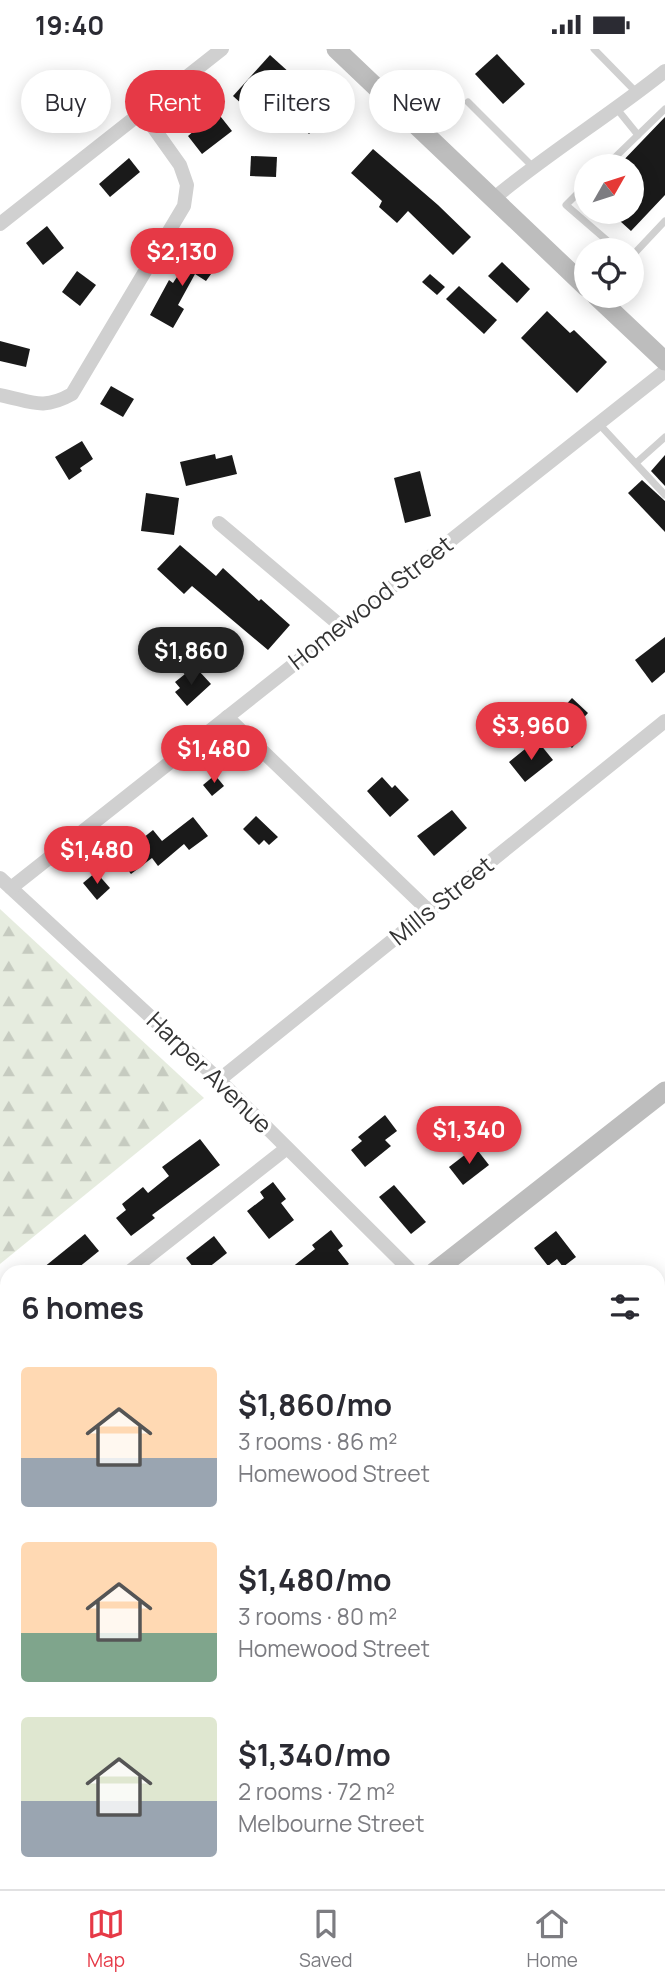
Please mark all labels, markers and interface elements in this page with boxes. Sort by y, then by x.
text: 19:40 [35,7,104,43]
chip: Buy [21,70,111,133]
chip: Rent [125,70,225,133]
chip: Filters [239,70,355,133]
chip: New [369,70,465,133]
north arrow [574,154,644,224]
map controls [574,154,644,308]
pin: $2,130 [125,229,239,288]
text: $2,130 [147,235,217,267]
button: locate [574,238,644,308]
street label: Homewood Street [281,527,459,676]
pin: $1,860 [134,627,248,687]
text: $1,860 [154,634,228,666]
pin: $3,960 [474,703,588,762]
text: $3,960 [492,709,570,741]
pin: $1,480 [157,725,271,785]
text: $1,480 [177,732,251,764]
pin: $1,480 [40,827,154,886]
text: $1,480 [60,833,134,865]
street label: Mills Street [382,848,500,952]
street label: Harper Avenue [140,1004,280,1140]
pin: $1,340 [412,1107,526,1166]
text: $1,340 [432,1113,506,1145]
text: 6 homes [21,1287,144,1328]
icon: filters [606,1288,644,1326]
text: $1,860/mo [238,1384,392,1425]
icon: home [77,1395,161,1479]
text: 3 rooms · 86 m² [238,1425,398,1457]
text: Homewood Street [238,1457,430,1489]
text: $1,480/mo [238,1559,392,1600]
icon: home [77,1570,161,1654]
text: 3 rooms · 80 m² [238,1600,397,1632]
text: Homewood Street [238,1632,430,1664]
text: $1,340/mo [238,1734,391,1775]
icon: home [77,1745,161,1829]
text: 2 rooms · 72 m² [238,1775,395,1807]
text: Melbourne Street [238,1807,425,1839]
tab: Map [87,1905,125,1973]
tab: Saved [299,1905,353,1973]
tab: Home [527,1905,578,1973]

